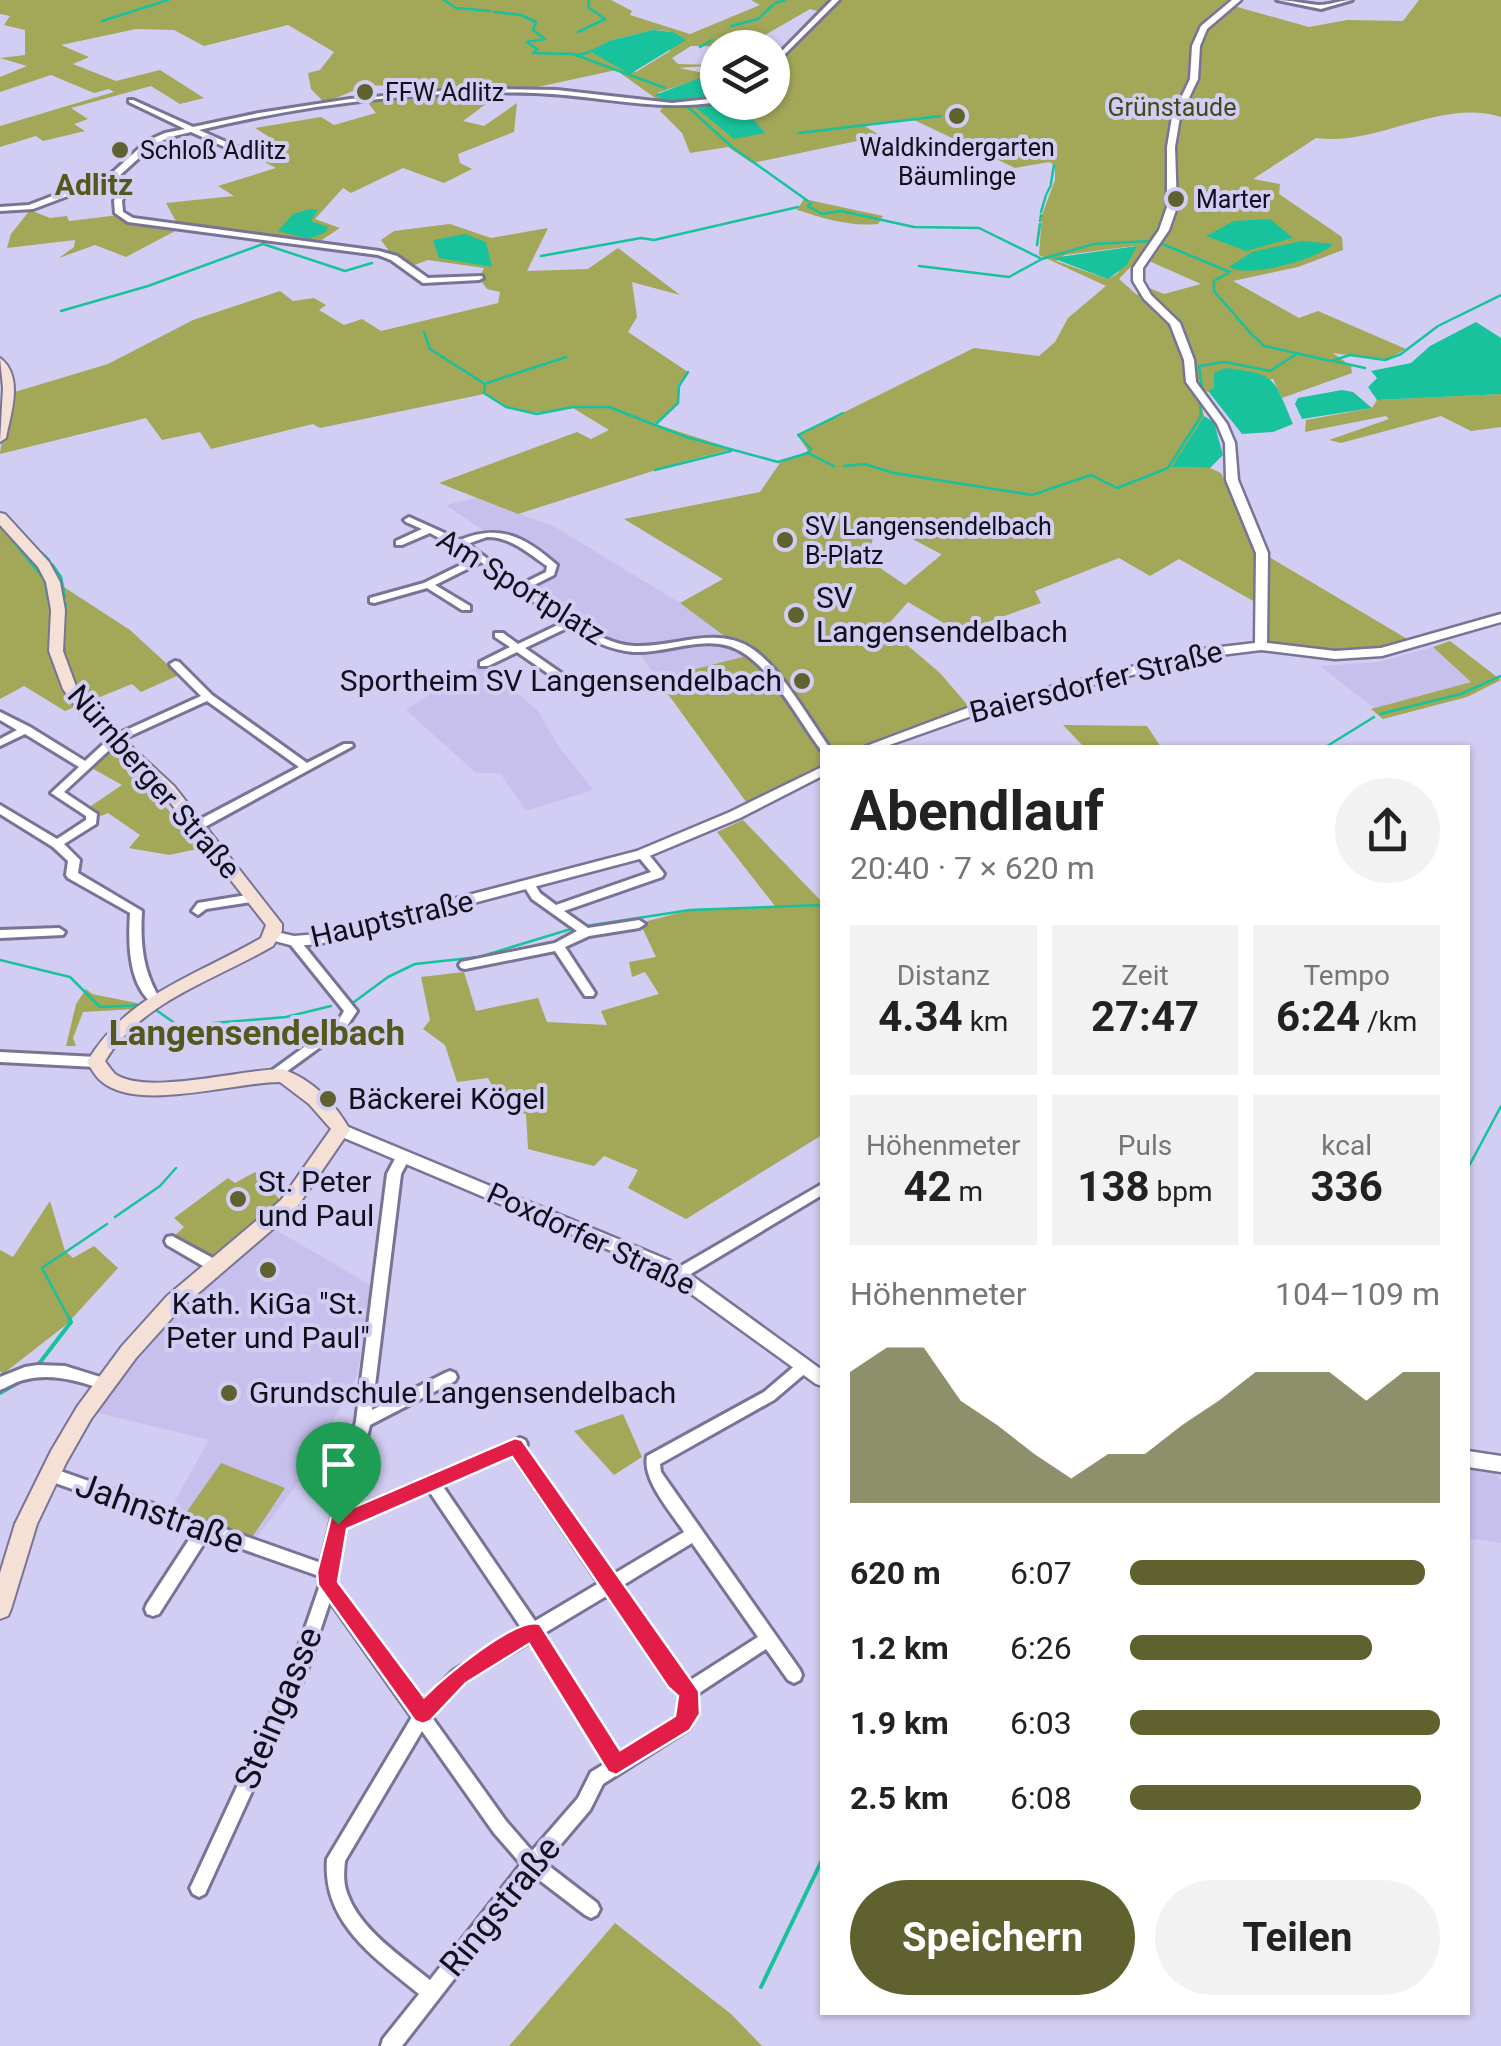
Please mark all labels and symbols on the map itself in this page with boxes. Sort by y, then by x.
place label: FFW Adlitz [385,78,504,107]
marker: FFW Adlitz [354,81,376,103]
park label: Grünstaude [1108,93,1236,122]
marker: Waldkindergarten Bäumlinge [946,105,968,127]
place label: Waldkindergarten Bäumlinge [859,133,1055,191]
place label: Schloß Adlitz [140,136,286,165]
marker: Schloß Adlitz [109,139,131,161]
district label: Adlitz [55,167,133,202]
place label: Marter [1196,185,1271,214]
marker: Marter [1165,188,1187,210]
place label: SV Langensendelbach B-Platz [805,512,1052,570]
street label: Am Sportplatz [431,521,612,652]
marker: SV Langensendelbach B-Platz [774,529,796,551]
place label: SV Langensendelbach [816,580,1068,649]
marker: SV Langensendelbach [785,604,807,626]
street label: Baiersdorfer Straße [966,633,1226,730]
place label: Sportheim SV Langensendelbach [340,663,782,698]
marker: Sportheim SV Langensendelbach [791,670,813,692]
street label: Nürnberger Straße [61,678,248,886]
street label: Hauptstraße [307,883,477,954]
district label: Langensendelbach [109,1013,405,1054]
place label: Bäckerei Kögel [348,1081,546,1116]
marker: Bäckerei Kögel [317,1088,339,1110]
place label: St. Peter und Paul [258,1164,374,1233]
street label: Poxdorfer Straße [482,1175,701,1302]
marker: St. Peter und Paul [227,1188,249,1210]
marker: Kath. KiGa "St. Peter und Paul" [257,1259,279,1281]
place label: Kath. KiGa "St. Peter und Paul" [166,1286,370,1355]
place label: Grundschule Langensendelbach [249,1375,676,1410]
marker: Grundschule Langensendelbach [218,1382,240,1404]
pin [296,1422,381,1525]
street label: Jahnstraße [70,1464,250,1563]
street label: Steingasse [226,1621,331,1795]
street label: Ringstraße [432,1828,569,1985]

